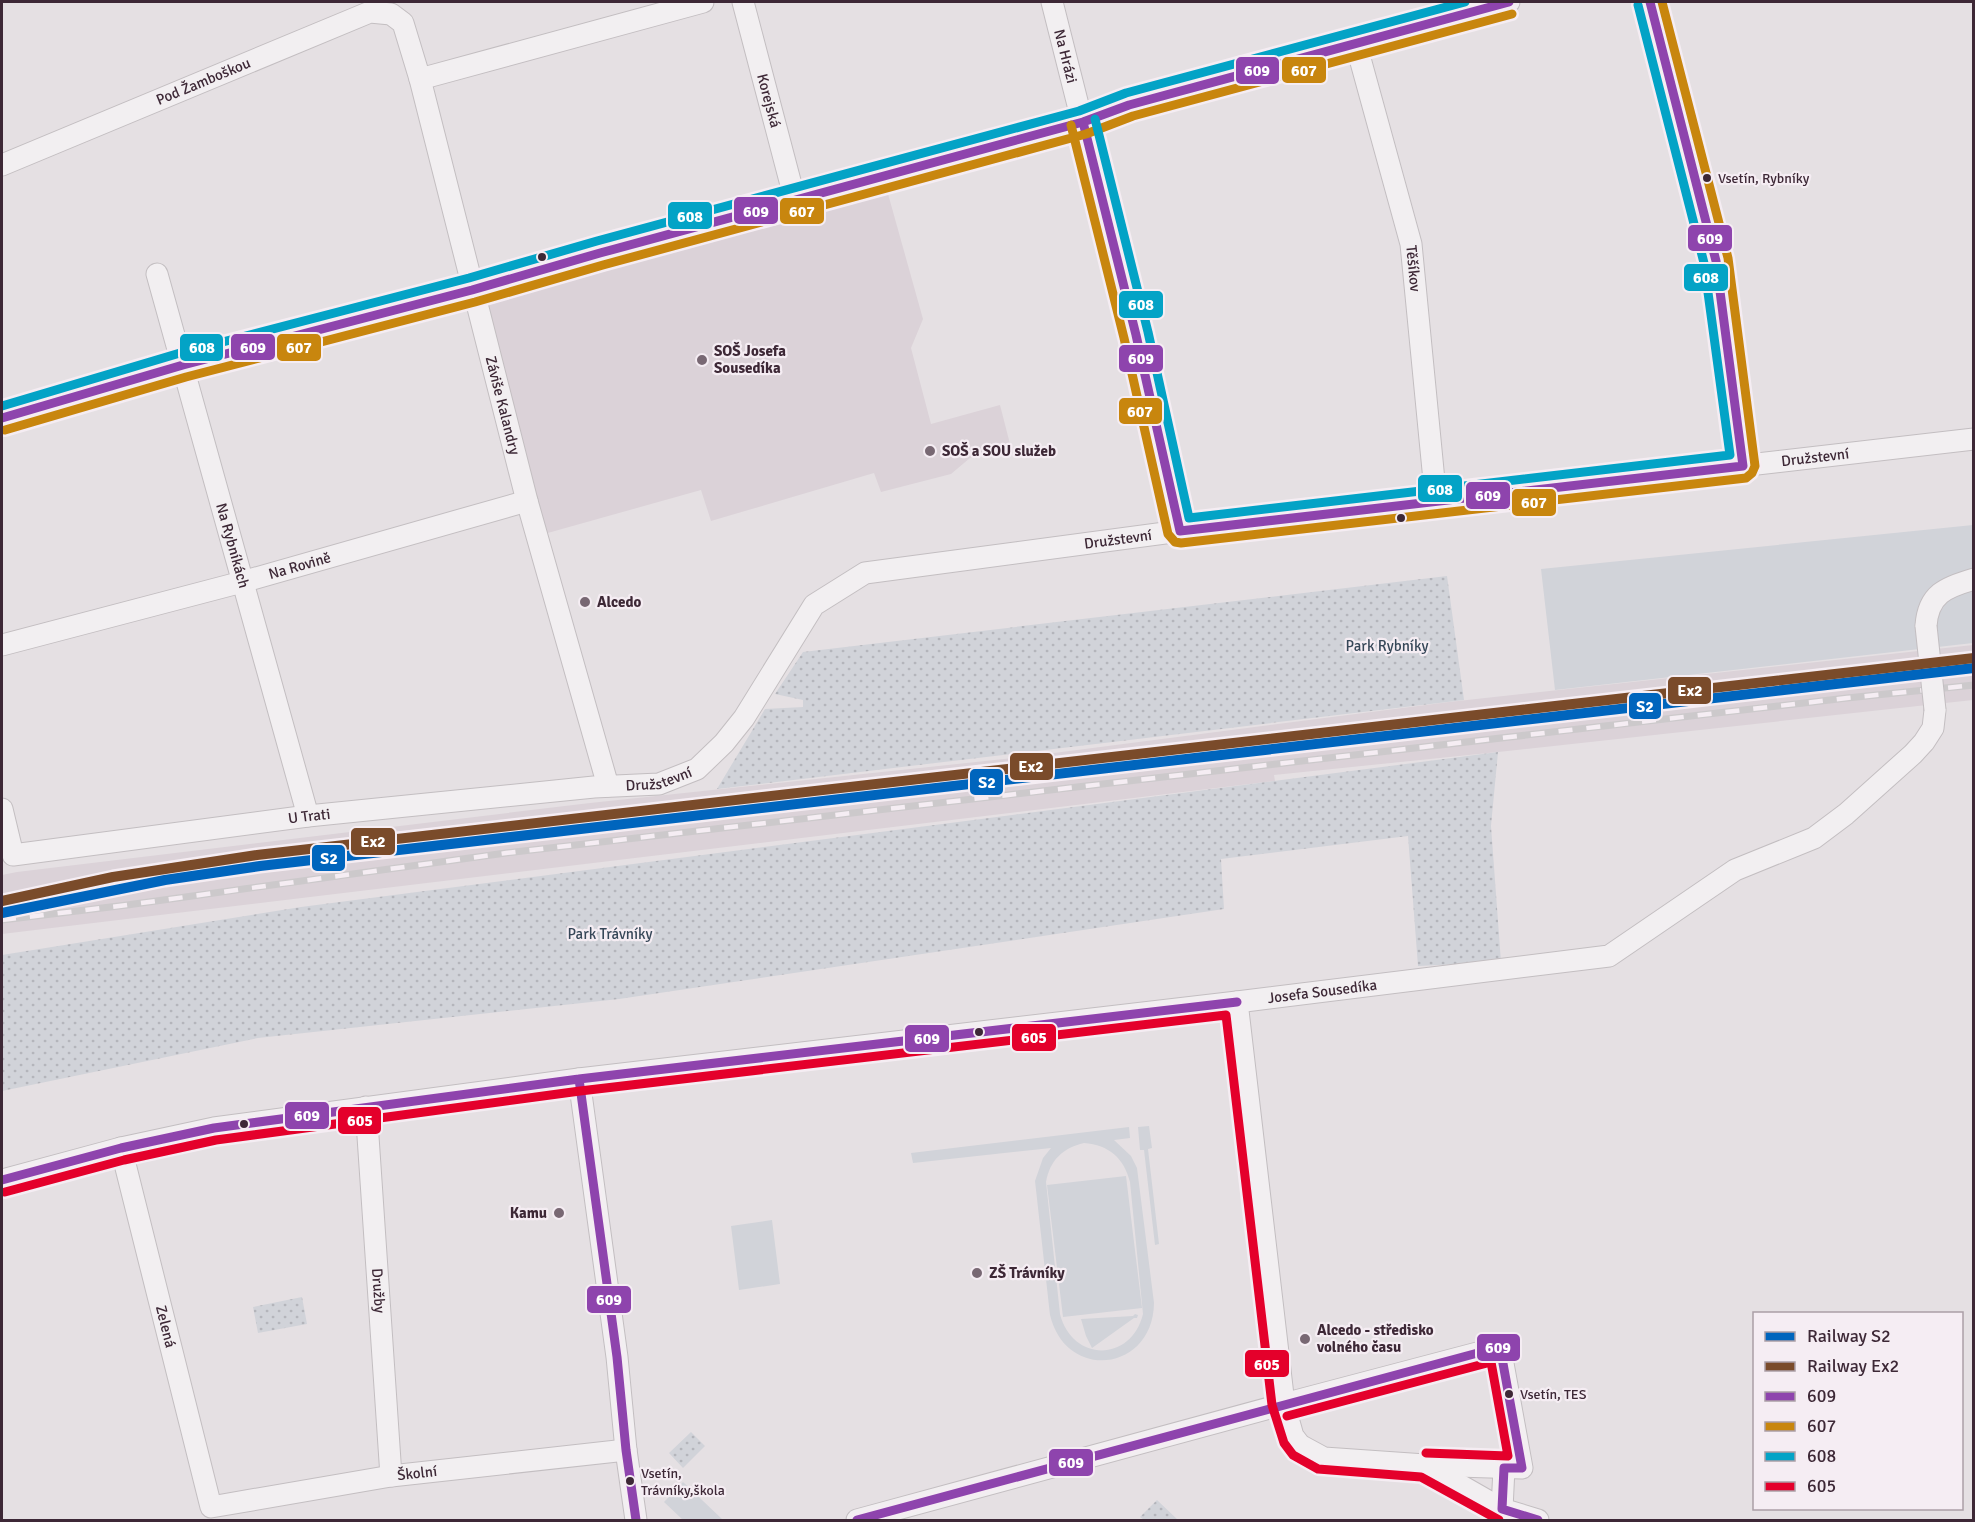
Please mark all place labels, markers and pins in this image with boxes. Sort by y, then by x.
place label: Vsetín, Rybníky [1718,170,1810,187]
marker: Vsetín, Rybníky [1701,172,1713,184]
unlabelled marker [536,251,548,263]
place label: SOŠ Josefa Sousedíka [714,341,786,377]
marker: SOŠ Josefa Sousedíka [695,353,709,367]
place label: SOŠ a SOU služeb [942,441,1056,460]
marker: SOŠ a SOU služeb [923,444,937,458]
unlabelled marker [1395,512,1407,524]
place label: Alcedo [597,593,641,611]
marker: Alcedo [578,595,592,609]
unlabelled marker [973,1026,985,1038]
unlabelled marker [238,1118,250,1130]
place label: Kamu [510,1204,547,1222]
marker: Kamu [552,1206,566,1220]
place label: ZŠ Trávníky [989,1263,1065,1282]
marker: ZŠ Trávníky [970,1266,984,1280]
place label: Alcedo - středisko volného času [1316,1321,1434,1356]
marker: Alcedo - středisko volného času [1298,1332,1312,1346]
place label: Vsetín, TES [1520,1386,1587,1403]
marker: Vsetín, TES [1503,1388,1515,1400]
place label: Vsetín, Trávníky,škola [641,1465,725,1499]
marker: Vsetín, Trávníky,škola [624,1475,636,1487]

